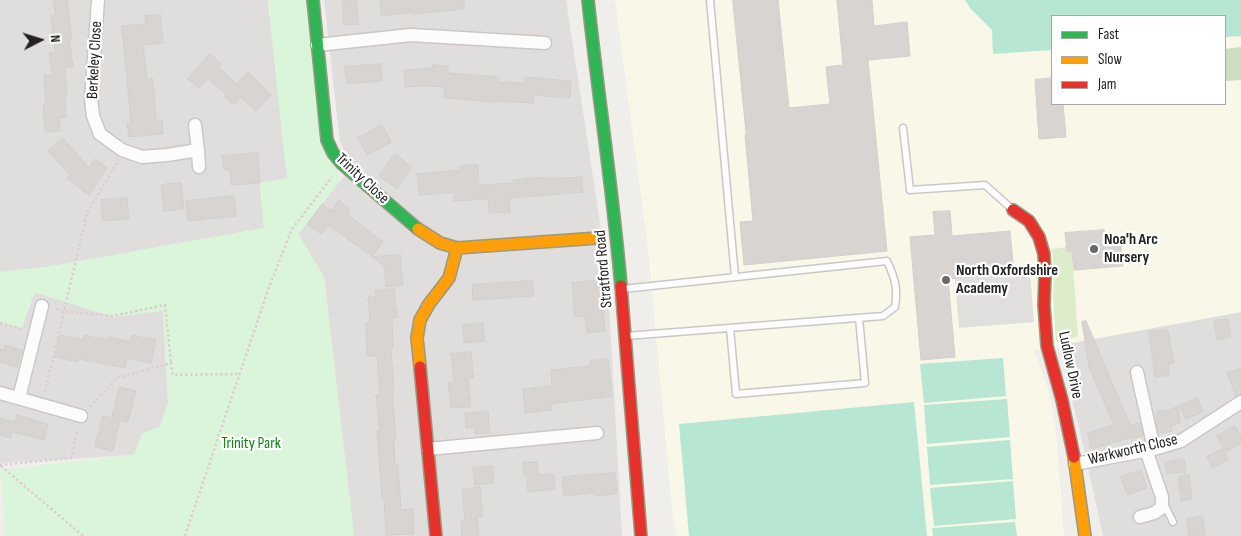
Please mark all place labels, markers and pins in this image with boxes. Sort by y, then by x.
place label: Noa'h Arc Nursery [1104,230,1158,268]
marker: Noa'h Arc Nursery [1088,243,1100,255]
place label: North Oxfordshire Academy [956,261,1058,299]
marker: North Oxfordshire Academy [940,274,952,286]

